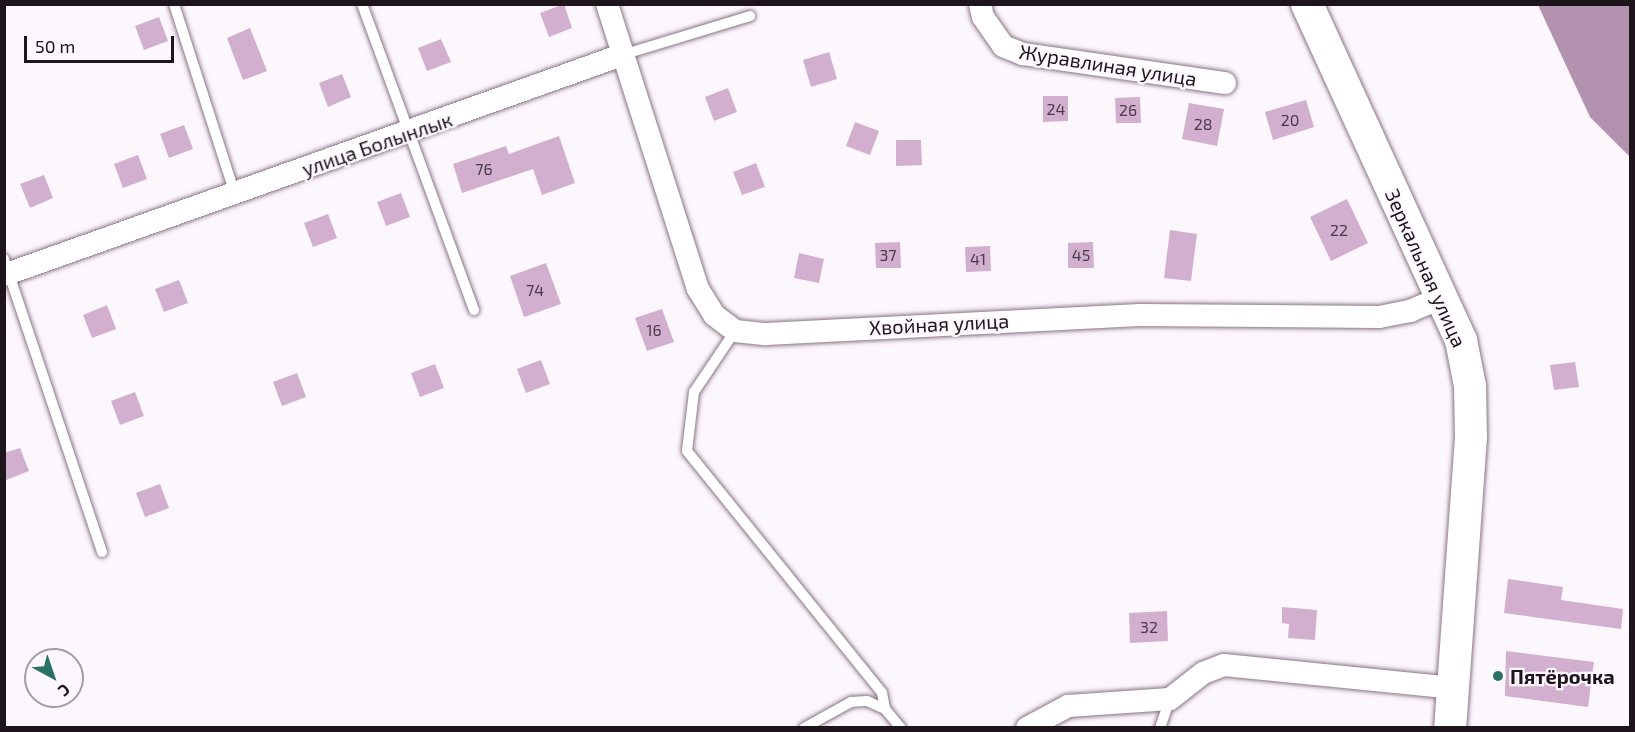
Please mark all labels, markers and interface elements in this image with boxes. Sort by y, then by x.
scale bar [27,24,177,62]
text: 50 m [35,35,75,57]
street label: Журавлиная улица [1018,39,1198,91]
house number: 24 [1047,99,1065,119]
house number: 26 [1119,100,1137,120]
street label: улица Болынлык [299,107,455,181]
house number: 20 [1281,110,1299,130]
house number: 28 [1194,114,1212,134]
house number: 76 [475,159,493,179]
street label: Зеркальная улица [1380,185,1472,351]
house number: 22 [1330,220,1348,240]
house number: 37 [879,245,897,265]
house number: 45 [1072,245,1090,265]
house number: 41 [970,249,986,269]
house number: 74 [526,280,544,300]
street label: Хвойная улица [868,308,1010,340]
house number: 16 [646,320,662,340]
house number: 32 [1140,617,1158,637]
north arrow [24,648,84,708]
place label: Пятёрочка [1510,664,1615,688]
marker: Пятёрочка [1491,669,1505,683]
text: С [55,680,74,701]

